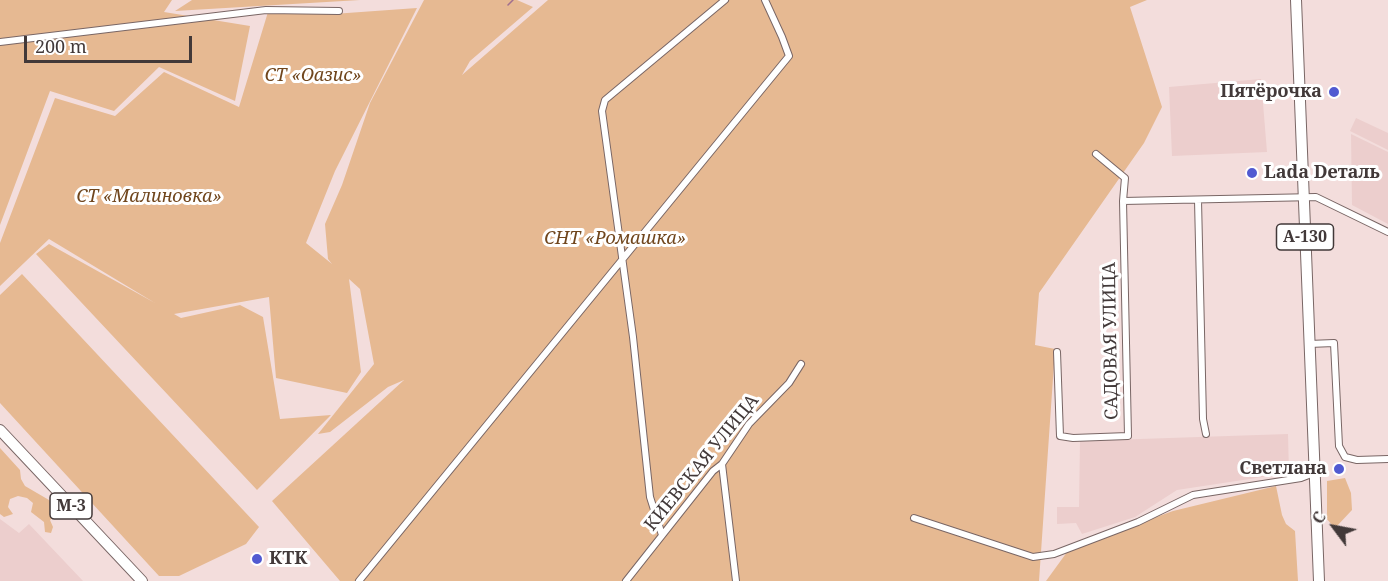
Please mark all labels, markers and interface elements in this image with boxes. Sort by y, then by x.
scale bar [27,24,195,62]
text: 200 m [35,34,87,58]
park label: СТ «Оазис» [265,65,361,87]
place label: Пятёрочка [1220,81,1322,103]
marker: Пятёрочка [1327,85,1341,99]
place label: Lada Dеталь [1264,162,1380,184]
marker: Lada Dеталь [1245,166,1259,180]
park label: СТ «Малиновка» [76,186,222,208]
road number: А-130 [1276,224,1334,250]
park label: СНТ «Ромашка» [544,228,686,250]
street label: САДОВАЯ УЛИЦА [1099,262,1123,420]
street label: КИЕВСКАЯ УЛИЦА [640,390,764,536]
place label: Светлана [1239,458,1327,480]
marker: Светлана [1332,462,1346,476]
road number: М-3 [50,493,92,519]
north arrow [1304,497,1364,557]
text: С [1307,507,1331,528]
place label: КТК [269,548,307,570]
marker: КТК [250,552,264,566]

